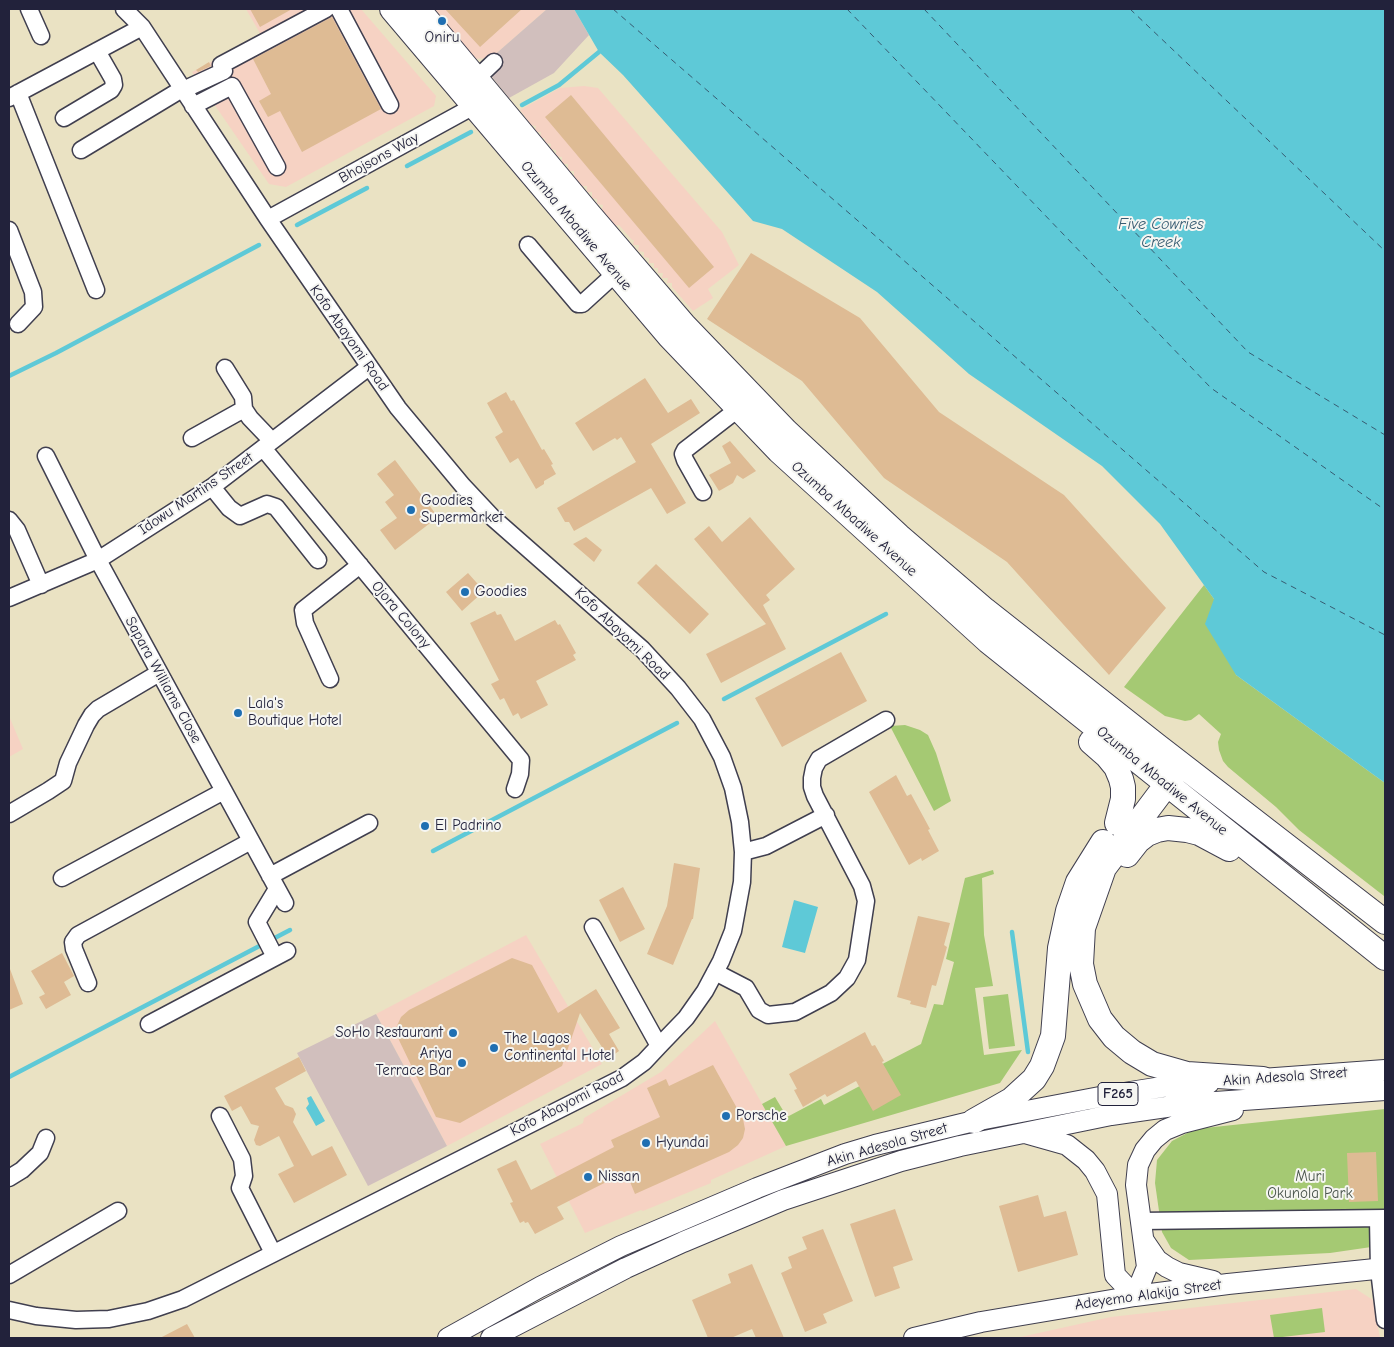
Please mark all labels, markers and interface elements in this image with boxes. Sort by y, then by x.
marker: Oniru [436,15,448,27]
place label: Oniru [425,29,459,47]
street label: Bhojsons Way [336,129,422,187]
street label: Ozumba Mbadiwe Avenue [517,158,635,294]
water label: Five Cowries Creek [1118,214,1204,252]
street label: Kofo Abayomi Road [306,282,392,394]
street label: Idowu Martins Street [135,449,257,539]
street label: Ozumba Mbadiwe Avenue [787,458,921,580]
place label: Goodies Supermarket [421,492,503,527]
marker: Goodies Supermarket [405,504,417,516]
street label: Ojora Colony [367,577,435,653]
place label: Goodies [475,583,527,601]
street label: Kofo Abayomi Road [571,584,673,684]
marker: Goodies [459,586,471,598]
street label: Sapara Williams Close [121,614,205,746]
place label: Lala's Boutique Hotel [248,695,342,730]
marker: Lala's Boutique Hotel [232,707,244,719]
street label: Ozumba Mbadiwe Avenue [1093,723,1231,839]
place label: El Padrino [435,817,501,835]
marker: El Padrino [419,820,431,832]
place label: SoHo Restaurant [335,1024,443,1042]
marker: SoHo Restaurant [447,1027,459,1039]
place label: The Lagos Continental Hotel [504,1030,614,1065]
marker: The Lagos Continental Hotel [488,1042,500,1054]
place label: Ariya Terrace Bar [376,1045,452,1080]
marker: Ariya Terrace Bar [456,1057,468,1069]
street label: Akin Adesola Street [1222,1064,1348,1090]
street label: Kofo Abayomi Road [507,1068,627,1140]
road number: F265 [1098,1082,1138,1106]
place label: Porsche [736,1107,787,1125]
marker: Porsche [720,1110,732,1122]
street label: Akin Adesola Street [825,1119,949,1171]
place label: Hyundai [656,1134,709,1152]
marker: Hyundai [640,1137,652,1149]
place label: Nissan [598,1168,640,1186]
park label: Muri Okunola Park [1267,1168,1353,1203]
marker: Nissan [582,1171,594,1183]
street label: Adeyemo Alakija Street [1074,1276,1222,1314]

